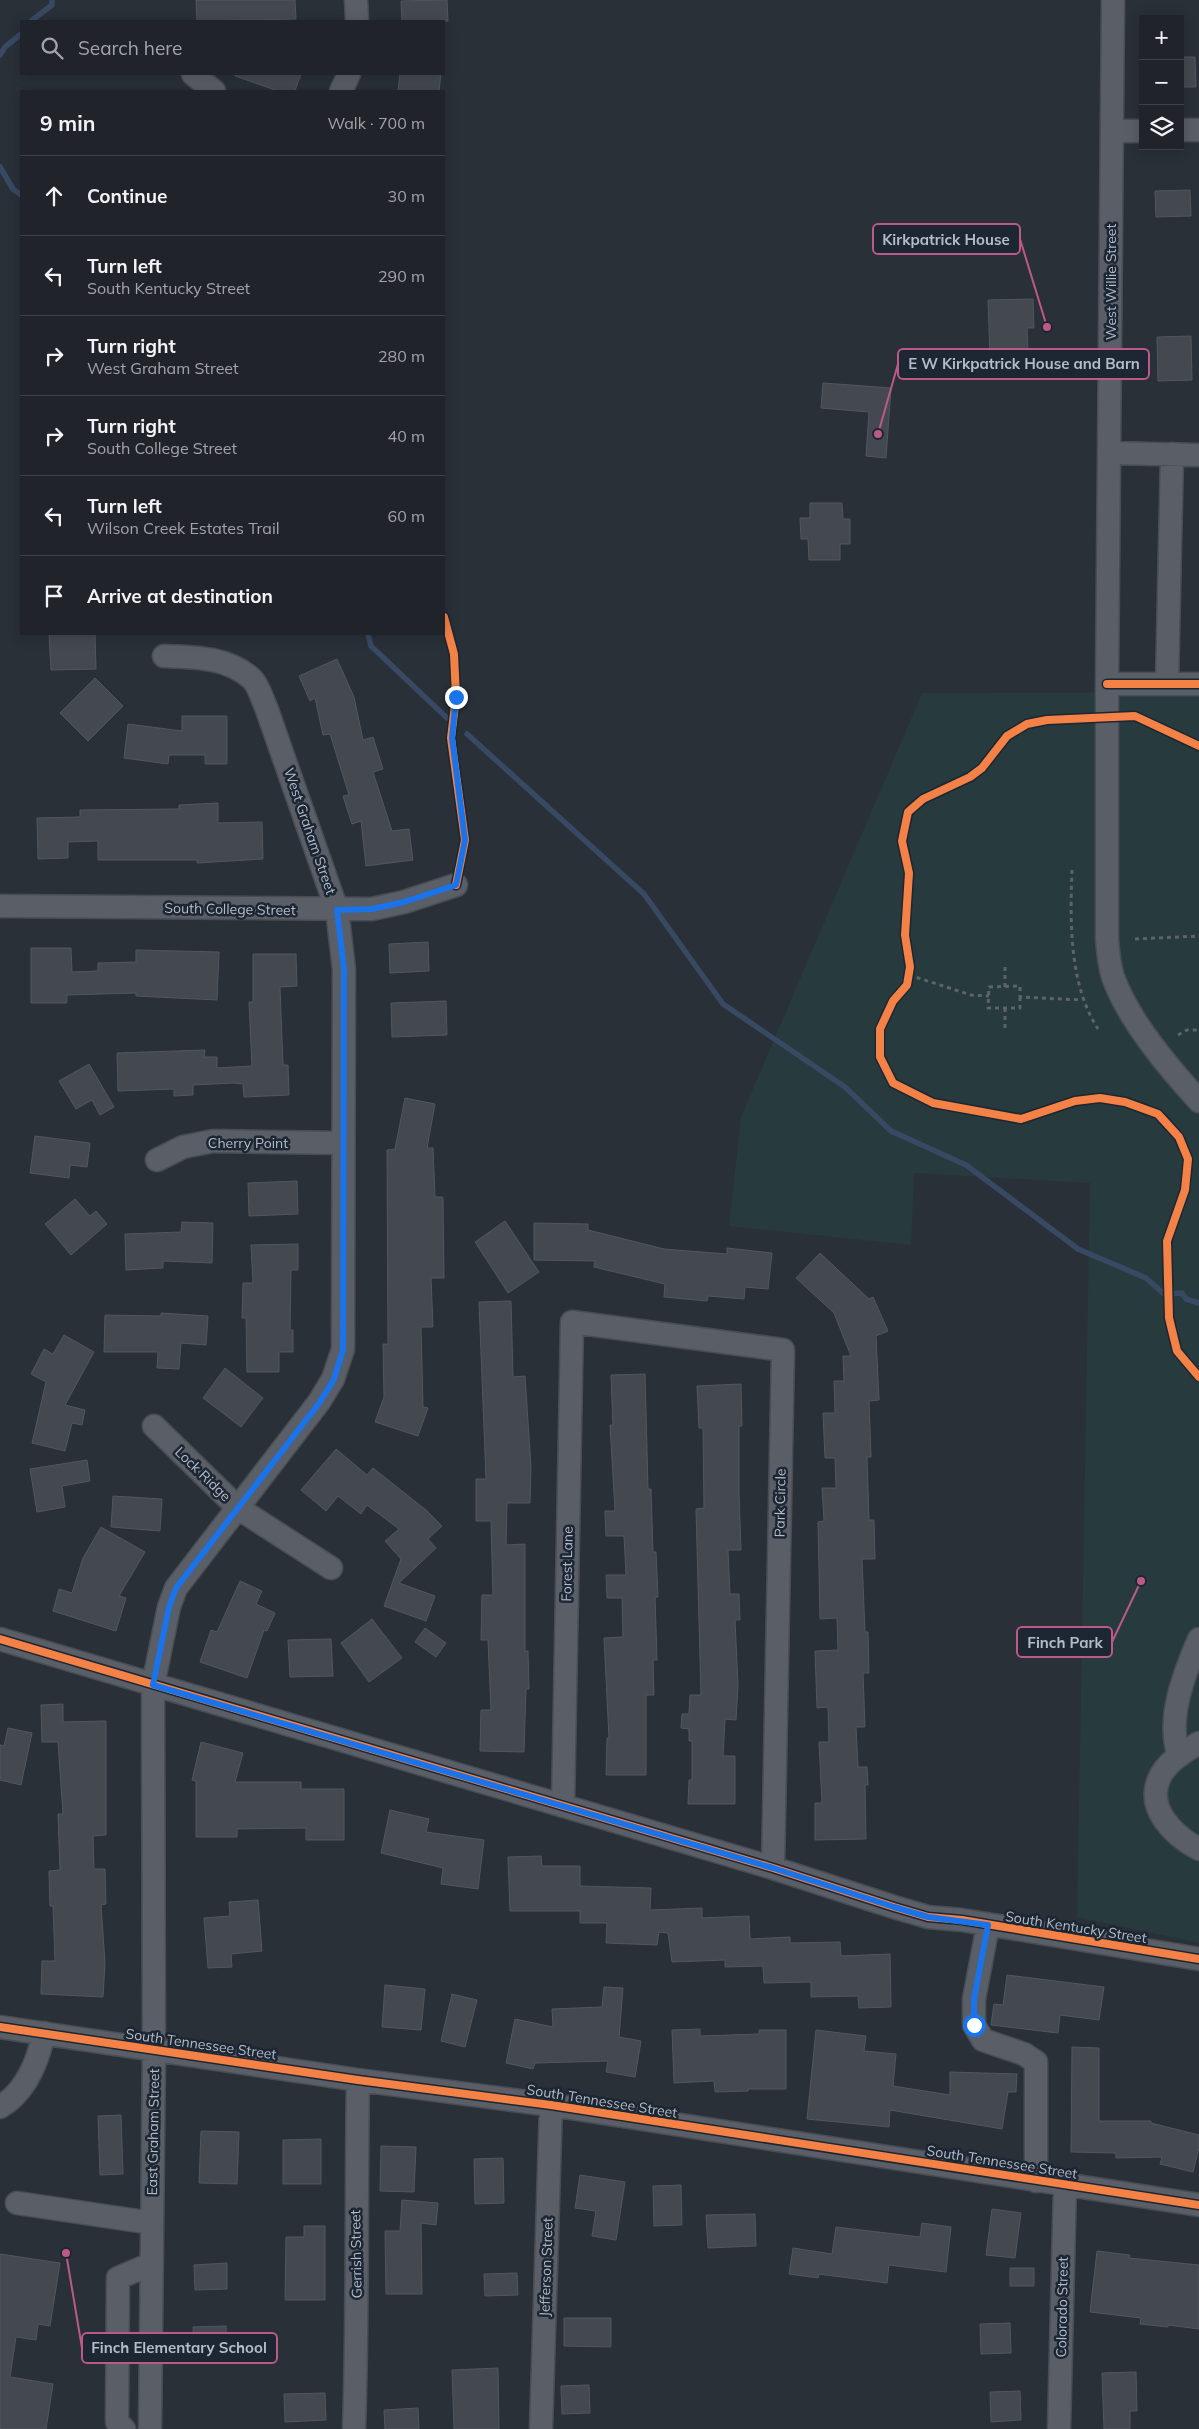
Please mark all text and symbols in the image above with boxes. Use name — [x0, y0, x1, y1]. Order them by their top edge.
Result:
map controls — [1139, 15, 1184, 150]
button: + — [1139, 15, 1184, 60]
search box — [20, 20, 445, 75]
icon: search — [38, 34, 66, 62]
text: Search here — [78, 36, 182, 60]
button: − — [1139, 60, 1184, 105]
button: layers — [1139, 105, 1184, 150]
text: 9 min — [40, 110, 95, 136]
text: Walk · 700 m — [327, 113, 425, 133]
icon: ahead — [40, 182, 68, 210]
text: Continue — [87, 184, 167, 208]
text: 30 m — [388, 186, 425, 206]
callout: Kirkpatrick House — [873, 224, 1020, 254]
street label: West Willie Street — [1102, 224, 1120, 340]
text: Kirkpatrick House — [882, 230, 1010, 249]
text: Turn left — [87, 254, 162, 278]
icon: left — [40, 262, 68, 290]
text: 290 m — [378, 266, 425, 286]
text: South Kentucky Street — [87, 278, 250, 298]
text: Turn right — [87, 334, 176, 358]
icon: right — [40, 342, 68, 370]
text: 280 m — [378, 346, 425, 366]
callout: E W Kirkpatrick House and Barn — [898, 349, 1149, 379]
text: E W Kirkpatrick House and Barn — [908, 354, 1140, 373]
text: West Graham Street — [87, 358, 239, 378]
text: Turn right — [87, 414, 176, 438]
icon: right — [40, 422, 68, 450]
text: 40 m — [388, 426, 425, 446]
text: South College Street — [87, 438, 237, 458]
text: Turn left — [87, 494, 162, 518]
icon: left — [40, 502, 68, 530]
text: 60 m — [388, 506, 425, 526]
text: Wilson Creek Estates Trail — [87, 518, 280, 538]
icon: arrive — [40, 582, 68, 610]
text: Arrive at destination — [87, 584, 273, 608]
route end — [445, 686, 468, 709]
street label: West Graham Street — [280, 765, 340, 897]
street label: South College Street — [164, 899, 296, 919]
street label: Cherry Point — [208, 1134, 288, 1152]
street label: Lock Ridge — [171, 1443, 235, 1505]
street label: Park Circle — [770, 1468, 790, 1538]
street label: Forest Lane — [557, 1526, 577, 1602]
callout: Finch Park — [1017, 1627, 1112, 1657]
text: Finch Park — [1027, 1633, 1103, 1652]
street label: South Kentucky Street — [1004, 1907, 1148, 1947]
route start — [963, 2014, 986, 2037]
street label: South Tennessee Street — [124, 2025, 278, 2064]
street label: East Graham Street — [143, 2068, 163, 2196]
street label: South Tennessee Street — [525, 2080, 679, 2122]
street label: South Tennessee Street — [925, 2141, 1079, 2183]
street label: Gerrish Street — [346, 2209, 366, 2299]
street label: Jefferson Street — [535, 2217, 557, 2317]
street label: Colorado Street — [1052, 2256, 1072, 2357]
callout: Finch Elementary School — [82, 2333, 277, 2363]
text: Finch Elementary School — [91, 2338, 267, 2357]

